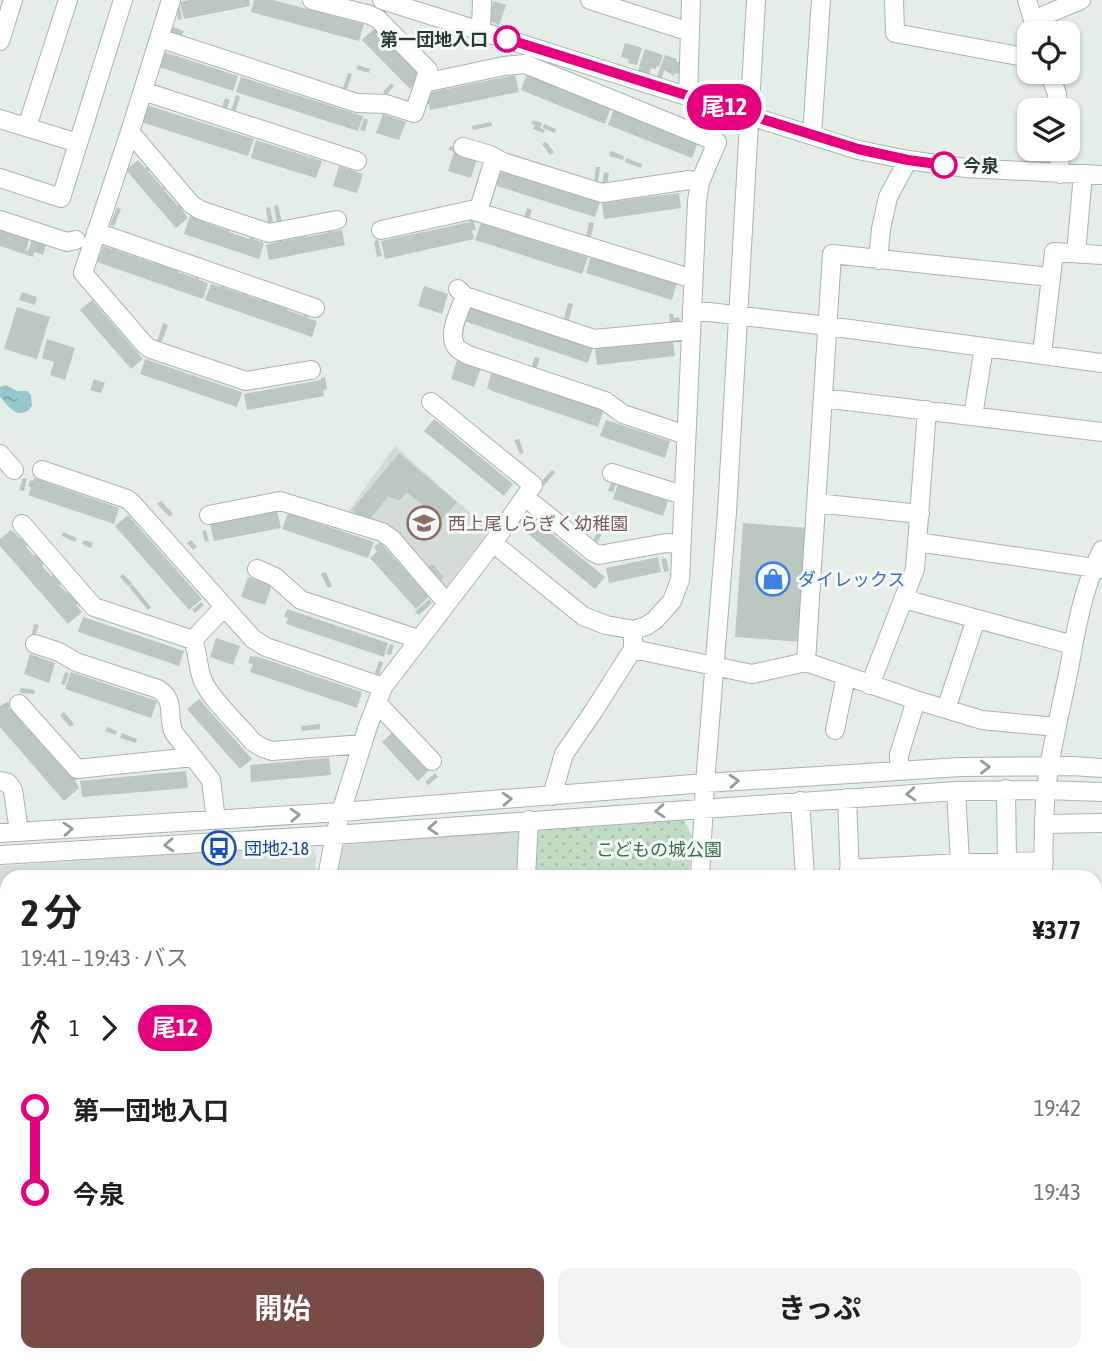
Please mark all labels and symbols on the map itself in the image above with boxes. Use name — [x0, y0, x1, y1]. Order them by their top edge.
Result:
marker: 第一団地入口 — [494, 26, 520, 52]
place label: 第一団地入口 — [380, 29, 488, 50]
line badge: 尾12 — [684, 84, 764, 130]
marker: 今泉 — [931, 152, 957, 178]
place label: 今泉 — [963, 155, 999, 176]
school or university icon: 西上尾しらぎく幼稚園 — [405, 504, 443, 542]
place label: 西上尾しらぎく幼稚園 — [448, 513, 628, 534]
shop icon: ダイレックス — [754, 560, 792, 598]
place label: ダイレックス — [798, 569, 905, 590]
one-way arrow — [980, 759, 991, 774]
one-way arrow — [728, 774, 739, 789]
one-way arrow — [906, 786, 917, 801]
one-way arrow — [502, 792, 513, 807]
one-way arrow — [654, 803, 665, 818]
one-way arrow — [290, 808, 301, 823]
one-way arrow — [427, 820, 438, 835]
one-way arrow — [63, 822, 74, 837]
bus stop icon: 団地2-18 — [200, 829, 238, 867]
one-way arrow — [163, 837, 174, 852]
place label: 団地2-18 — [244, 838, 309, 859]
park label: こどもの城公園 — [596, 839, 722, 860]

